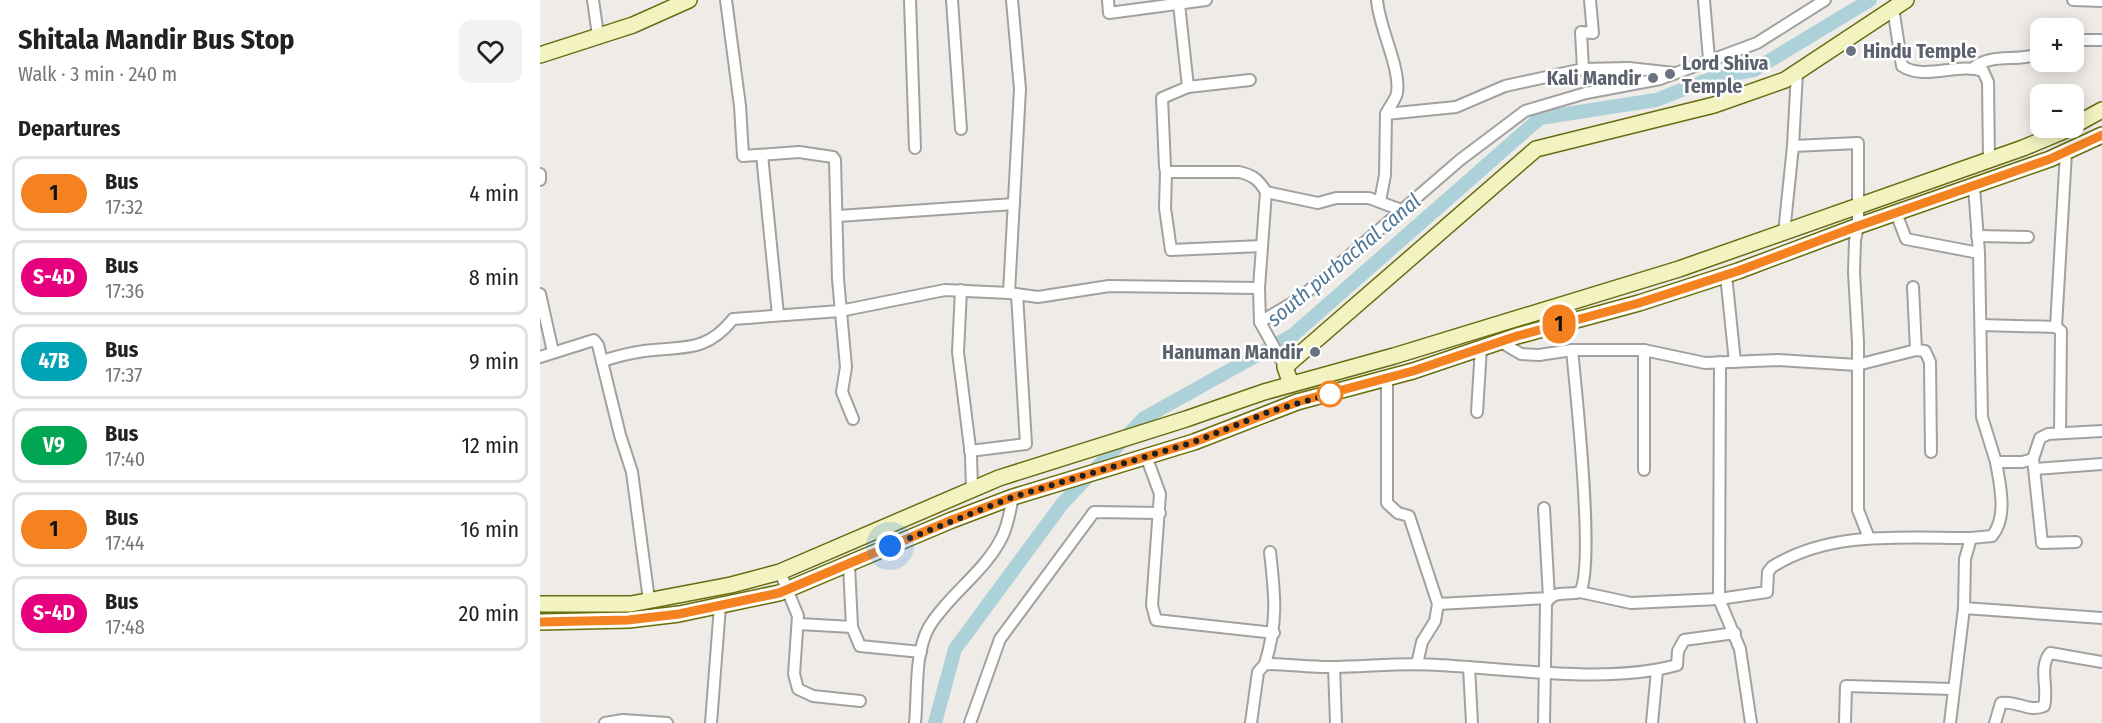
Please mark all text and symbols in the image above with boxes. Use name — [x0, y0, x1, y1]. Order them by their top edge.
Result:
map controls — [2030, 18, 2084, 138]
button: + — [2030, 18, 2084, 72]
button: heart — [459, 20, 522, 83]
text: Shitala Mandir Bus Stop — [18, 23, 295, 56]
place label: Hindu Temple — [1863, 39, 1977, 63]
marker: Hindu Temple — [1844, 44, 1858, 58]
place label: Lord Shiva Temple — [1682, 51, 1768, 98]
text: Walk · 3 min · 240 m — [18, 62, 177, 86]
place label: Kali Mandir — [1547, 66, 1642, 90]
marker: Lord Shiva Temple — [1663, 67, 1677, 81]
marker: Kali Mandir — [1646, 71, 1660, 85]
button: − — [2030, 84, 2084, 138]
text: Departures — [18, 115, 120, 142]
text: Bus — [105, 168, 138, 195]
text: 1 — [50, 180, 58, 206]
text: 4 min — [469, 180, 519, 207]
water label: south purbachal canal — [1261, 188, 1426, 332]
text: 17:32 — [105, 195, 143, 219]
text: Bus — [105, 252, 138, 279]
text: S-4D — [33, 264, 75, 290]
text: 8 min — [469, 264, 519, 291]
text: 17:36 — [105, 279, 144, 303]
line badge: 1 — [1540, 304, 1578, 344]
text: 1 — [1555, 311, 1563, 337]
text: Bus — [105, 336, 138, 363]
place label: Hanuman Mandir — [1162, 340, 1304, 364]
marker: Hanuman Mandir — [1308, 345, 1322, 359]
text: 47B — [38, 348, 70, 374]
text: 9 min — [469, 348, 519, 375]
text: 17:37 — [105, 363, 142, 387]
unlabelled marker — [1317, 381, 1343, 407]
text: Bus — [105, 420, 138, 447]
text: V9 — [43, 432, 65, 458]
text: 12 min — [461, 432, 519, 459]
text: 17:40 — [105, 447, 145, 471]
text: Bus — [105, 504, 138, 531]
text: 1 — [50, 516, 58, 542]
text: 16 min — [460, 516, 519, 543]
text: 17:44 — [105, 531, 144, 555]
your location — [875, 531, 905, 561]
text: Bus — [105, 588, 138, 615]
text: S-4D — [33, 600, 75, 626]
text: 20 min — [459, 600, 519, 627]
text: 17:48 — [105, 615, 145, 639]

